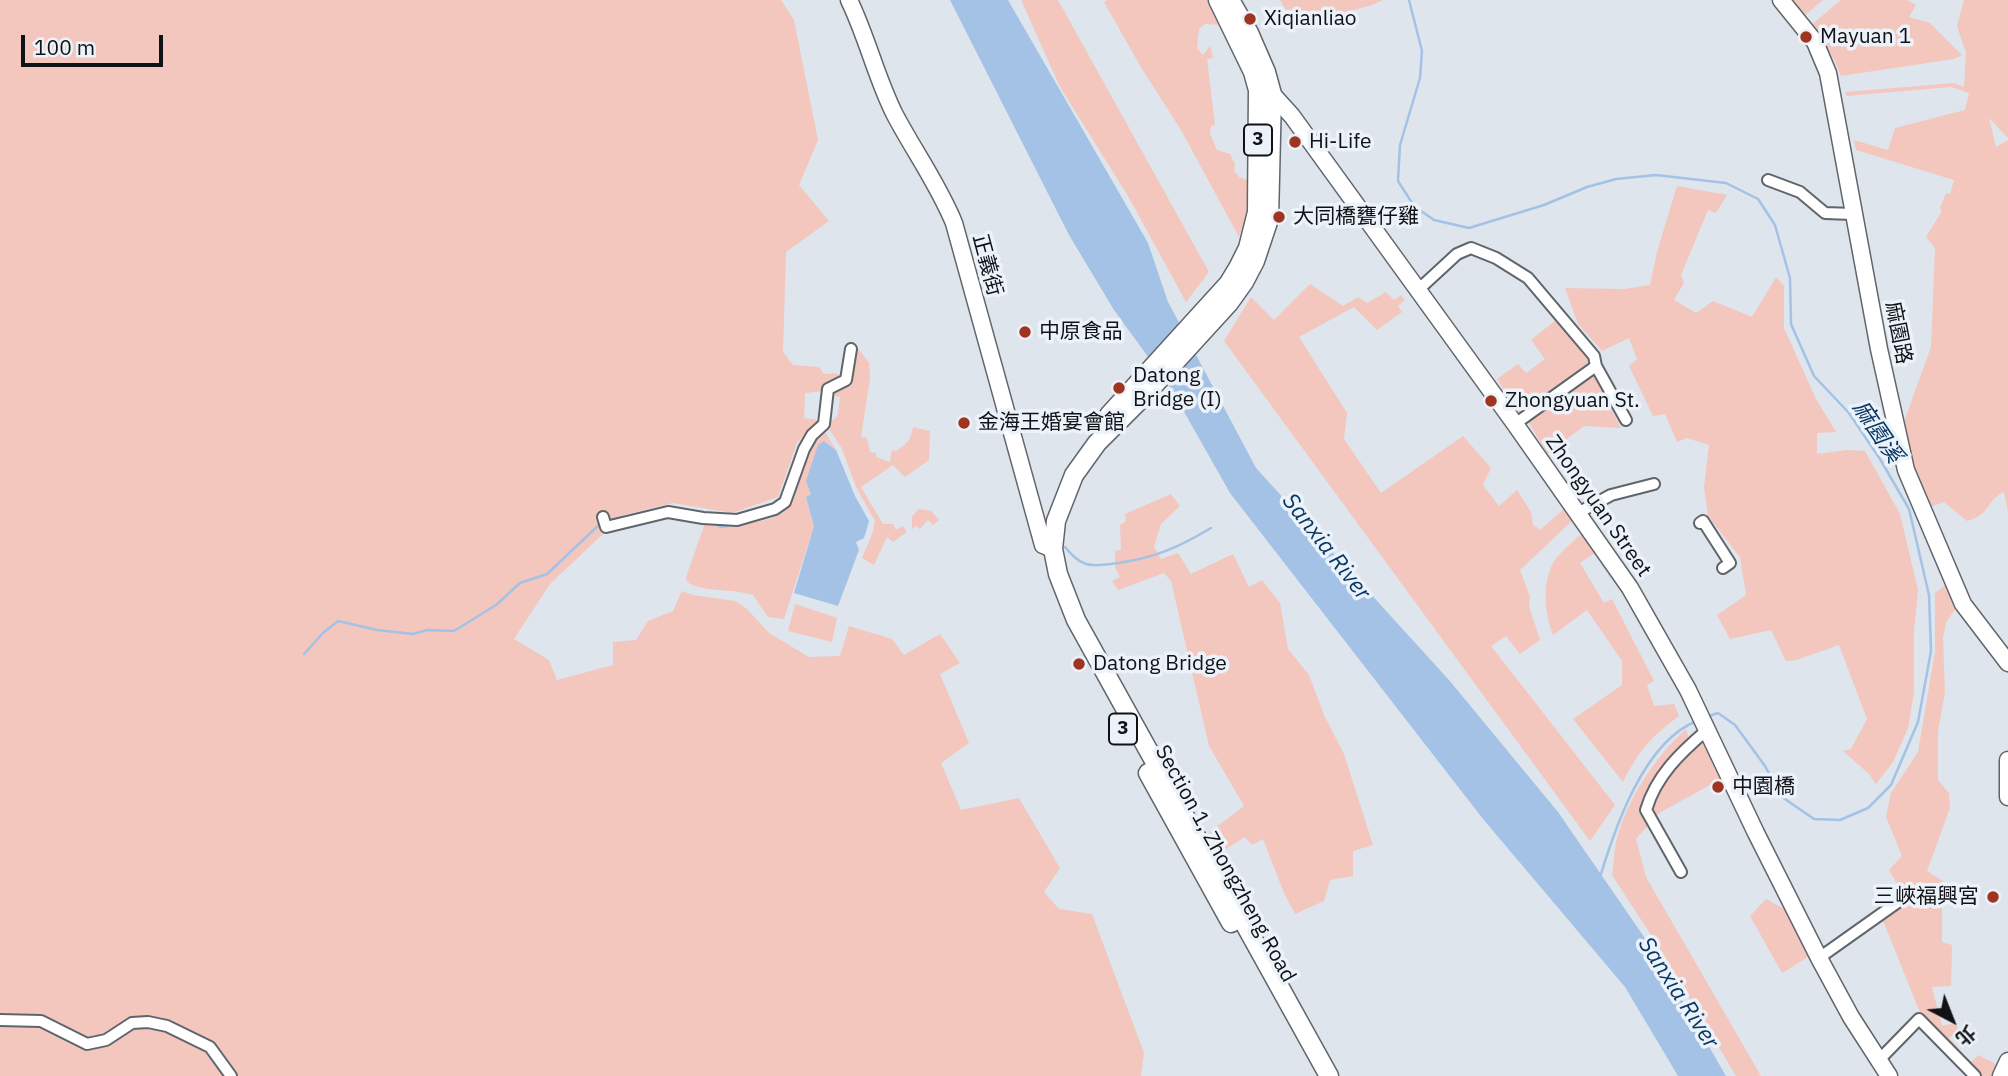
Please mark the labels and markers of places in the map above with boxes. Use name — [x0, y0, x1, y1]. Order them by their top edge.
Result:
place label: Xiqianliao — [1264, 6, 1357, 32]
marker: Xiqianliao — [1242, 11, 1258, 27]
place label: Mayuan 1 — [1820, 24, 1911, 50]
marker: Mayuan 1 — [1798, 29, 1814, 45]
place label: Hi-Life — [1309, 129, 1371, 155]
marker: Hi-Life — [1287, 134, 1303, 150]
place label: 大同橋甕仔雞 — [1293, 204, 1419, 230]
marker: 大同橋甕仔雞 — [1271, 209, 1287, 225]
place label: 中原食品 — [1039, 319, 1123, 345]
marker: 中原食品 — [1017, 324, 1033, 340]
place label: Datong Bridge (I) — [1133, 363, 1222, 413]
marker: Datong Bridge (I) — [1111, 380, 1127, 396]
place label: Zhongyuan St. — [1505, 388, 1640, 414]
marker: Zhongyuan St. — [1483, 393, 1499, 409]
place label: 金海王婚宴會館 — [978, 410, 1125, 436]
marker: 金海王婚宴會館 — [956, 415, 972, 431]
place label: Datong Bridge — [1093, 651, 1227, 677]
marker: Datong Bridge — [1071, 656, 1087, 672]
place label: 中園橋 — [1732, 774, 1795, 800]
marker: 中園橋 — [1710, 779, 1726, 795]
place label: 三峽福興宮 — [1874, 884, 1979, 910]
marker: 三峽福興宮 — [1985, 889, 2001, 905]

